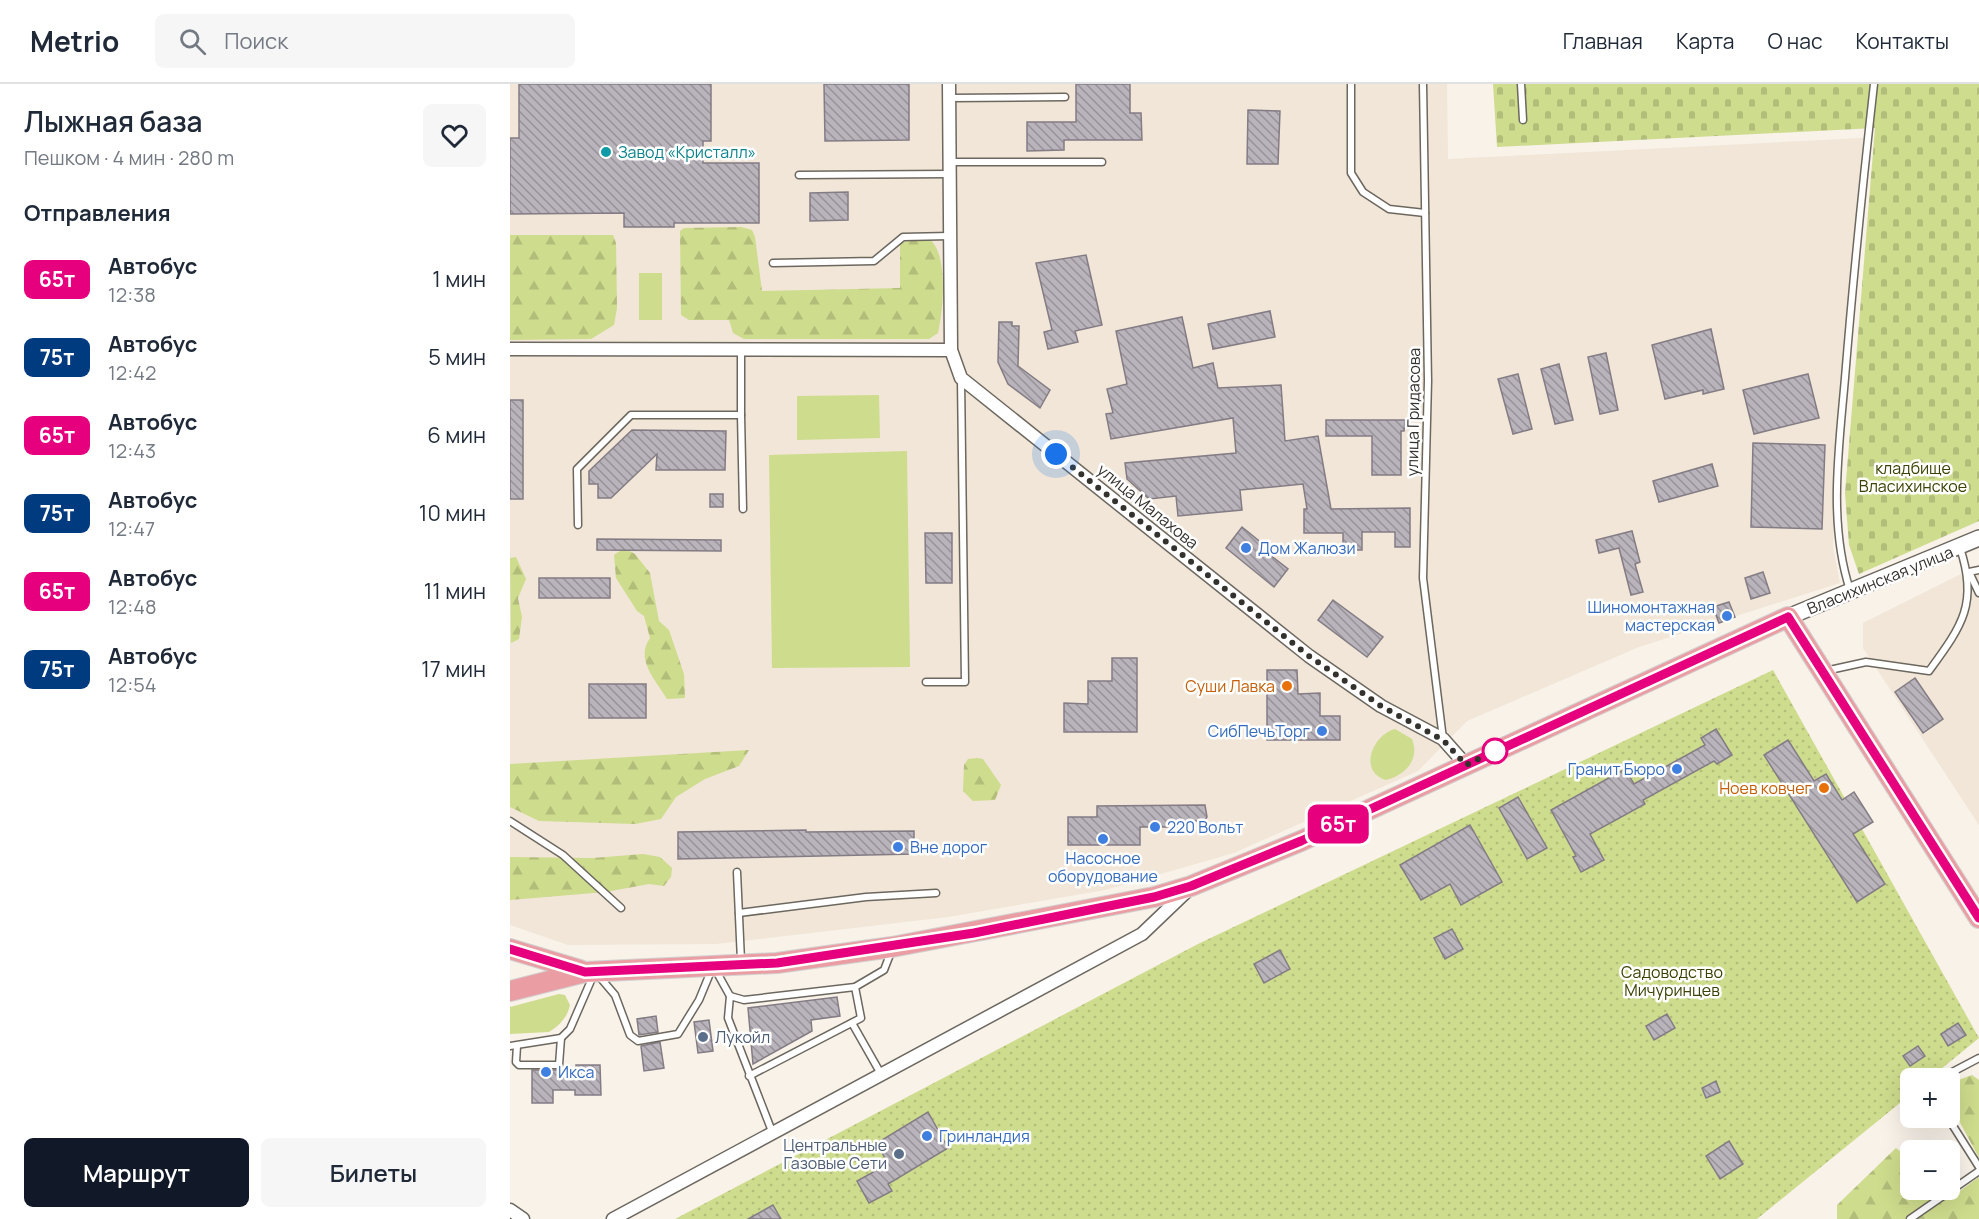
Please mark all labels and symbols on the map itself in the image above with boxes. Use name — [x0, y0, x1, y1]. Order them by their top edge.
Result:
place label: Завод «Кристалл» — [618, 141, 756, 163]
marker: Завод «Кристалл» — [599, 145, 613, 159]
street label: улица Гридасова — [1401, 347, 1425, 477]
your location — [1041, 439, 1071, 469]
park label: кладбище Власихинское — [1859, 457, 1967, 497]
street label: улица Малахова — [1093, 458, 1203, 554]
place label: Дом Жалюзи — [1258, 537, 1356, 559]
marker: Дом Жалюзи — [1239, 541, 1253, 555]
street label: Власихинская улица — [1804, 541, 1956, 619]
place label: Шиномонтажная мастерская — [1587, 596, 1715, 636]
marker: Шиномонтажная мастерская — [1720, 609, 1734, 623]
place label: Суши Лавка — [1185, 675, 1275, 697]
marker: Суши Лавка — [1280, 679, 1294, 693]
place label: СибПечьТорг — [1208, 720, 1311, 742]
marker: СибПечьТорг — [1315, 724, 1329, 738]
unlabelled marker — [1482, 738, 1508, 764]
place label: Гранит Бюро — [1568, 758, 1665, 780]
marker: Гранит Бюро — [1670, 762, 1684, 776]
place label: Ноев ковчег — [1719, 777, 1813, 799]
marker: Ноев ковчег — [1817, 781, 1831, 795]
line badge: 65т — [1304, 804, 1372, 844]
place label: 220 Вольт — [1167, 816, 1243, 838]
marker: 220 Вольт — [1148, 820, 1162, 834]
marker: Насосное оборудование — [1096, 832, 1110, 846]
place label: Вне дорог — [910, 836, 988, 858]
marker: Вне дорог — [891, 840, 905, 854]
place label: Насосное оборудование — [1048, 847, 1158, 887]
park label: Садоводство Мичуринцев — [1621, 961, 1723, 1001]
place label: Лукойл — [715, 1026, 770, 1048]
marker: Лукойл — [696, 1030, 710, 1044]
place label: Икса — [558, 1061, 594, 1083]
marker: Икса — [539, 1065, 553, 1079]
place label: Гринландия — [939, 1125, 1030, 1147]
marker: Гринландия — [920, 1129, 934, 1143]
place label: Центральные Газовые Сети — [783, 1134, 887, 1174]
marker: Центральные Газовые Сети — [892, 1147, 906, 1161]

